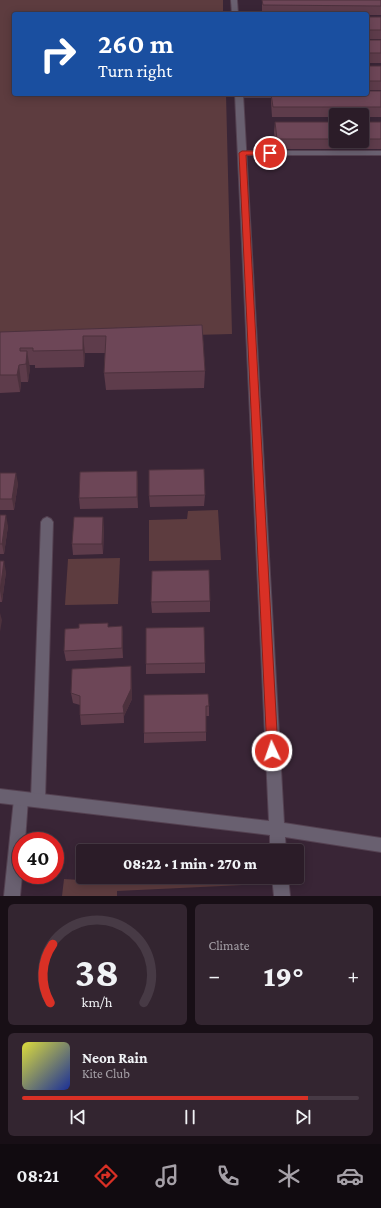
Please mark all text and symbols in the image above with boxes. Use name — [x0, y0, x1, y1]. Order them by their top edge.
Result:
icon: right — [32, 28, 84, 80]
text: 260 m — [98, 28, 174, 59]
text: Turn right — [98, 61, 172, 81]
map controls — [329, 108, 369, 148]
button: layers — [329, 108, 369, 148]
pin — [253, 136, 287, 170]
icon: arrive — [259, 142, 281, 164]
position arrow — [251, 730, 293, 772]
speed limit sign: 40 — [12, 832, 64, 884]
text: 08:22 · 1 min · 270 m — [123, 856, 257, 872]
text: Climate — [209, 938, 249, 953]
text: 38 — [75, 948, 120, 994]
text: 19° — [263, 959, 304, 992]
text: − — [209, 963, 220, 988]
text: + — [347, 963, 359, 988]
text: km/h — [82, 993, 113, 1009]
text: Neon Rain — [82, 1050, 148, 1066]
text: Kite Club — [82, 1066, 130, 1081]
icon: previous — [67, 1106, 89, 1128]
icon: pause — [179, 1106, 201, 1128]
icon: next — [292, 1106, 314, 1128]
icon: directions — [92, 1162, 120, 1190]
icon: music — [153, 1162, 181, 1190]
icon: phone — [214, 1162, 242, 1190]
icon: climate — [275, 1162, 303, 1190]
icon: car — [336, 1162, 364, 1190]
text: 08:21 — [17, 1166, 59, 1186]

